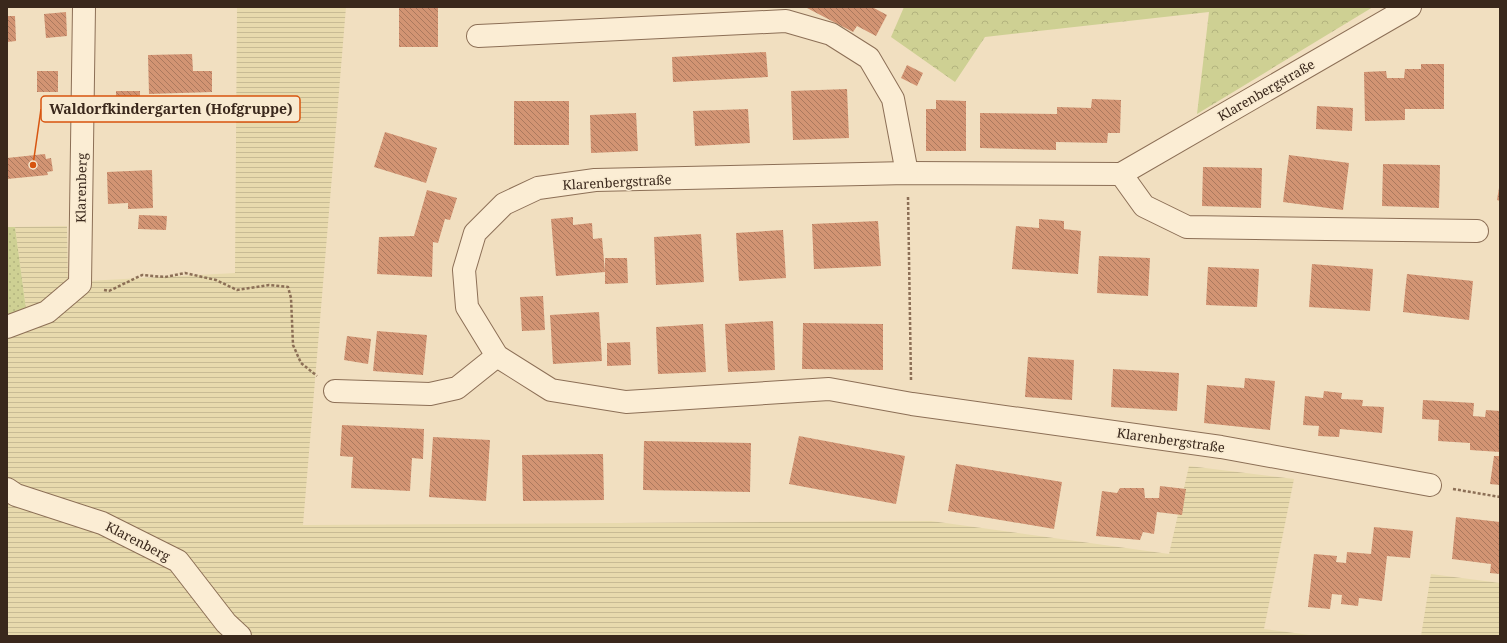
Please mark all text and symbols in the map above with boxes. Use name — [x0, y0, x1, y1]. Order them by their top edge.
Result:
street label: Klarenbergstraße — [1214, 55, 1318, 125]
callout: Waldorfkindergarten (Hofgruppe) — [41, 96, 300, 122]
text: Waldorfkindergarten (Hofgruppe) — [49, 99, 293, 118]
street label: Klarenberg — [71, 153, 91, 223]
street label: Klarenbergstraße — [562, 170, 672, 194]
street label: Klarenbergstraße — [1116, 424, 1226, 457]
street label: Klarenberg — [103, 517, 173, 565]

